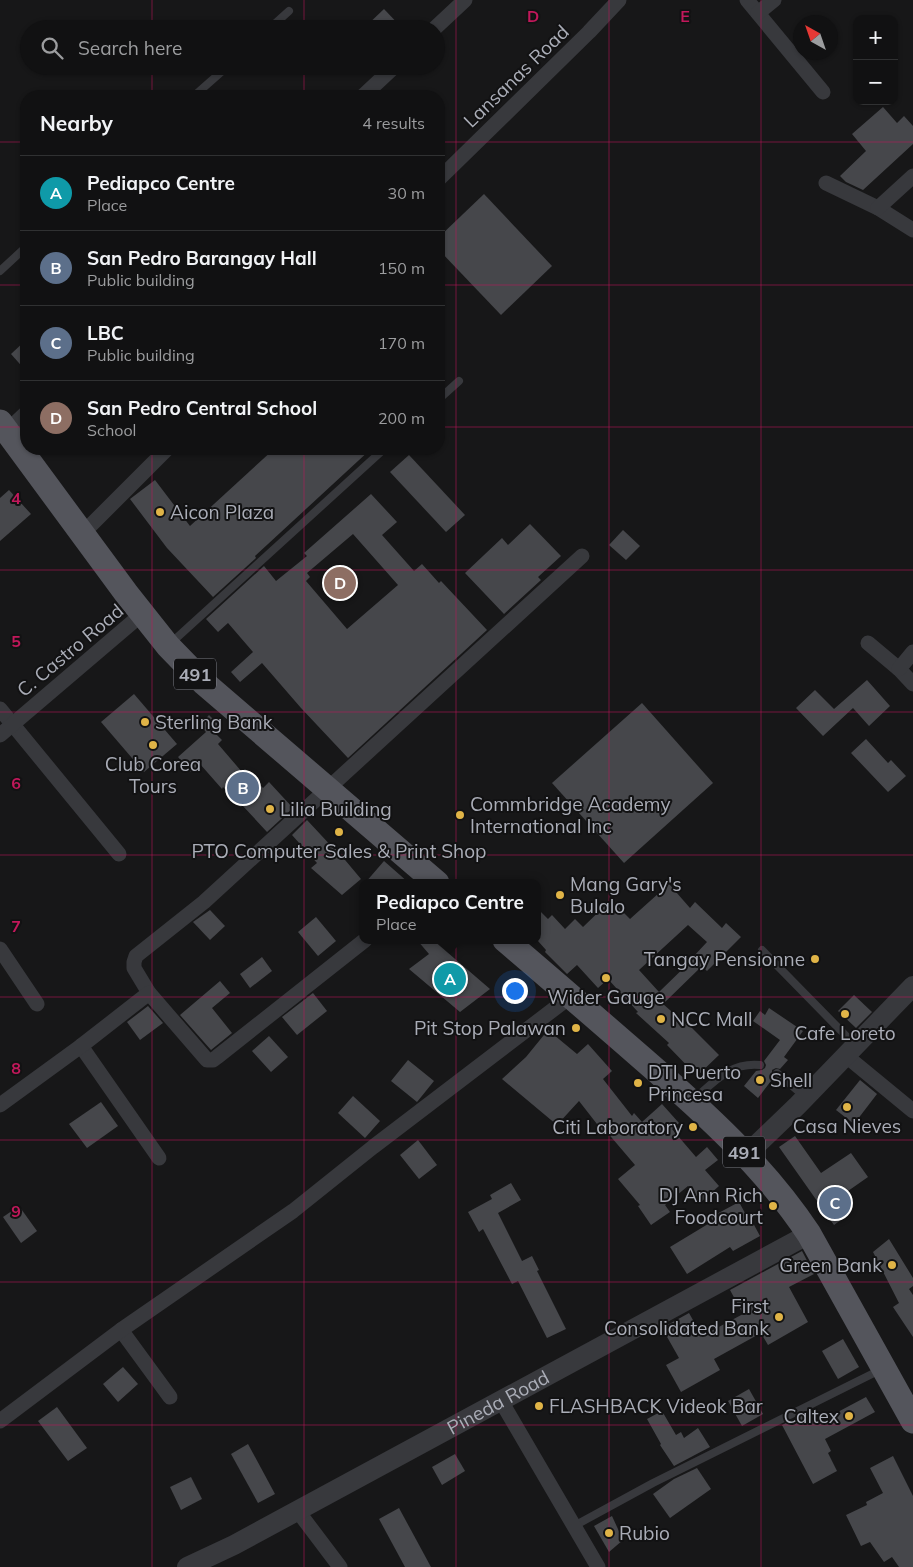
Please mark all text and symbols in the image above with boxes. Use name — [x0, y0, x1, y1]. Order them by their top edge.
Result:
text: D — [527, 6, 539, 26]
text: E — [680, 6, 690, 26]
north arrow — [793, 15, 838, 60]
map controls — [853, 15, 898, 105]
button: + — [853, 15, 898, 60]
search box — [20, 20, 445, 75]
street label: Lansanas Road — [458, 20, 574, 132]
icon: search — [38, 34, 66, 62]
text: Search here — [78, 36, 182, 60]
button: − — [853, 60, 898, 105]
text: Nearby — [40, 110, 113, 136]
text: 4 results — [362, 113, 425, 133]
text: Pediapco Centre — [87, 171, 235, 195]
text: A — [50, 183, 62, 203]
text: 30 m — [388, 183, 425, 203]
text: Place — [87, 195, 127, 215]
text: San Pedro Barangay Hall — [87, 246, 317, 270]
text: B — [50, 258, 62, 278]
text: 150 m — [378, 258, 425, 278]
text: Public building — [87, 270, 195, 290]
text: LBC — [87, 321, 124, 345]
text: C — [51, 333, 61, 353]
text: 170 m — [378, 333, 425, 353]
text: Public building — [87, 345, 195, 365]
text: San Pedro Central School — [87, 396, 317, 420]
text: D — [50, 408, 62, 428]
text: 200 m — [378, 408, 425, 428]
text: School — [87, 420, 136, 440]
text: 4 — [11, 488, 21, 508]
place label: Aicon Plaza — [170, 500, 274, 524]
marker: Aicon Plaza — [154, 506, 166, 518]
pin: D — [324, 564, 356, 602]
street label: C. Castro Road — [12, 598, 128, 702]
text: 5 — [11, 631, 21, 651]
road number: 491 — [174, 659, 216, 690]
place label: Sterling Bank — [155, 710, 273, 734]
marker: Sterling Bank — [139, 716, 151, 728]
marker: Club Corea Tours — [147, 739, 159, 751]
place label: Club Corea Tours — [105, 752, 201, 798]
pin: B — [227, 769, 259, 807]
text: 6 — [11, 773, 21, 793]
place label: Commbridge Academy International Inc — [470, 792, 671, 838]
place label: Lilia Building — [280, 797, 392, 821]
marker: Lilia Building — [264, 803, 276, 815]
marker: Commbridge Academy International Inc — [454, 809, 466, 821]
marker: PTO Computer Sales & Print Shop — [333, 826, 345, 838]
place label: PTO Computer Sales & Print Shop — [192, 839, 487, 863]
place label: Mang Gary's Bulalo — [570, 872, 682, 918]
popup — [359, 879, 541, 944]
marker: Mang Gary's Bulalo — [554, 889, 566, 901]
text: Pediapco Centre — [376, 890, 524, 914]
text: Place — [376, 914, 416, 934]
text: 7 — [11, 916, 21, 936]
place label: Tangay Pensionne — [644, 947, 805, 971]
marker: Tangay Pensionne — [809, 953, 821, 965]
pin: A — [434, 960, 466, 998]
marker: Wider Gauge — [600, 972, 612, 984]
your location — [502, 978, 528, 1004]
place label: Wider Gauge — [547, 985, 665, 1009]
place label: NCC Mall — [671, 1007, 752, 1031]
marker: Cafe Loreto — [839, 1008, 851, 1020]
marker: NCC Mall — [655, 1013, 667, 1025]
place label: Pit Stop Palawan — [414, 1016, 566, 1040]
place label: Cafe Loreto — [794, 1021, 896, 1045]
marker: Pit Stop Palawan — [570, 1022, 582, 1034]
text: 8 — [11, 1058, 21, 1078]
place label: DTI Puerto Princesa — [648, 1060, 741, 1106]
place label: Shell — [770, 1068, 812, 1092]
marker: Shell — [754, 1074, 766, 1086]
marker: DTI Puerto Princesa — [632, 1077, 644, 1089]
marker: Casa Nieves — [841, 1101, 853, 1113]
place label: Casa Nieves — [793, 1114, 901, 1138]
place label: Citi Laboratory — [552, 1115, 683, 1139]
marker: Citi Laboratory — [687, 1121, 699, 1133]
road number: 491 — [723, 1136, 765, 1168]
place label: DJ Ann Rich Foodcourt — [659, 1183, 763, 1229]
pin: C — [819, 1184, 851, 1222]
marker: DJ Ann Rich Foodcourt — [767, 1200, 779, 1212]
text: 9 — [11, 1201, 21, 1221]
place label: Green Bank — [779, 1253, 882, 1277]
marker: Green Bank — [886, 1259, 898, 1271]
place label: First Consolidated Bank — [604, 1294, 769, 1340]
marker: First Consolidated Bank — [773, 1311, 785, 1323]
street label: Pineda Road — [443, 1365, 553, 1440]
place label: FLASHBACK Videok Bar — [549, 1394, 763, 1418]
marker: FLASHBACK Videok Bar — [533, 1400, 545, 1412]
place label: Caltex — [783, 1404, 839, 1428]
marker: Caltex — [843, 1410, 855, 1422]
place label: Rubio — [619, 1521, 670, 1545]
marker: Rubio — [603, 1527, 615, 1539]

